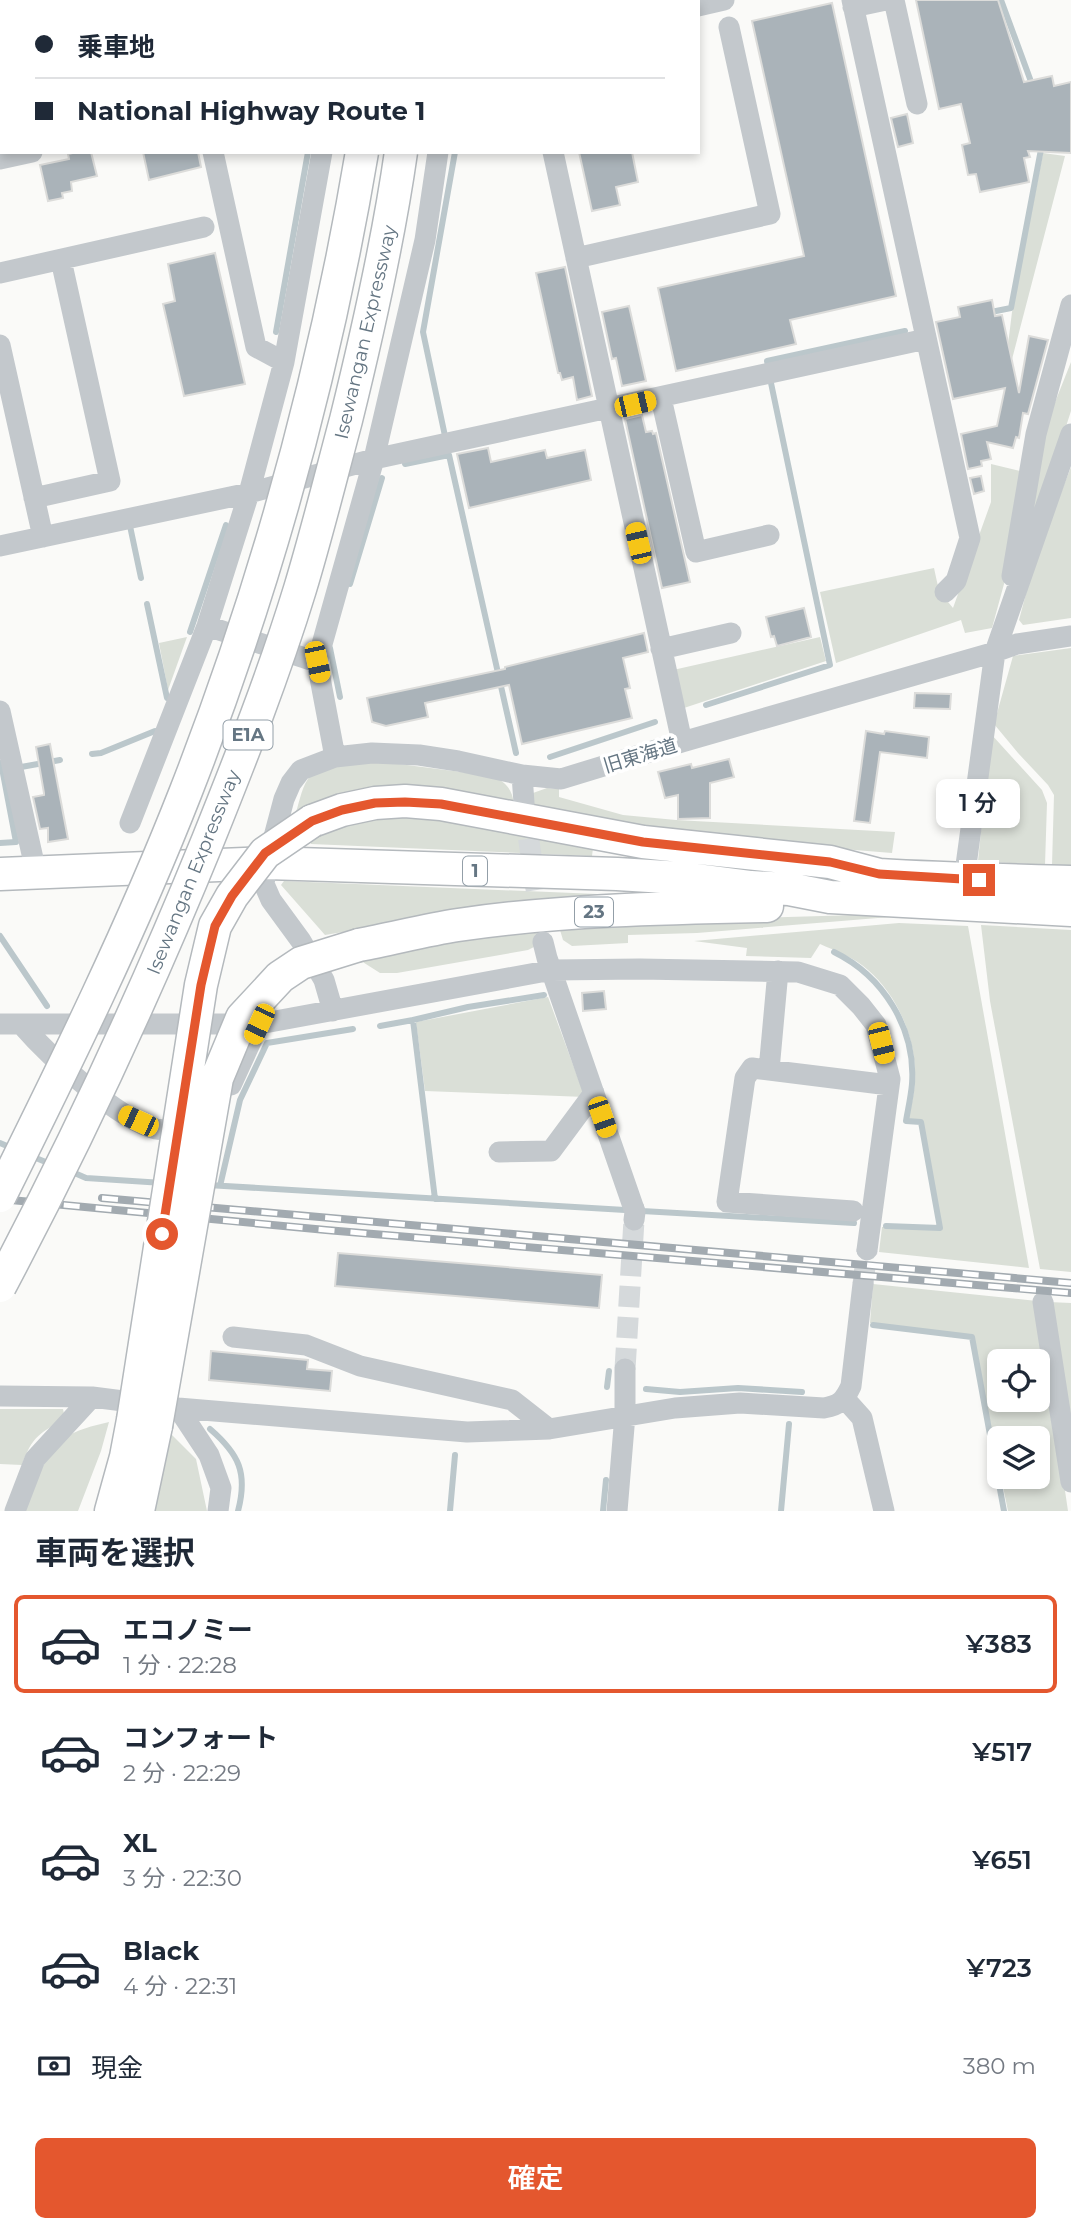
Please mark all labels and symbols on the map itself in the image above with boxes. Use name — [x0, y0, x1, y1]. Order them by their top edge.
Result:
street label: Isewangan Expressway — [330, 222, 401, 441]
car — [613, 389, 658, 419]
car — [624, 520, 653, 566]
car — [303, 639, 332, 685]
road number: E1A — [224, 720, 272, 750]
street label: 旧東海道 — [600, 733, 680, 778]
street label: Isewangan Expressway — [142, 766, 245, 978]
callout: 1 分 — [937, 778, 1021, 828]
road number: 1 — [463, 856, 487, 886]
route end — [963, 864, 995, 896]
road number: 23 — [575, 897, 613, 926]
car — [241, 1001, 278, 1047]
car — [866, 1020, 897, 1066]
car — [586, 1094, 619, 1140]
car — [115, 1103, 162, 1139]
route start — [146, 1218, 178, 1250]

